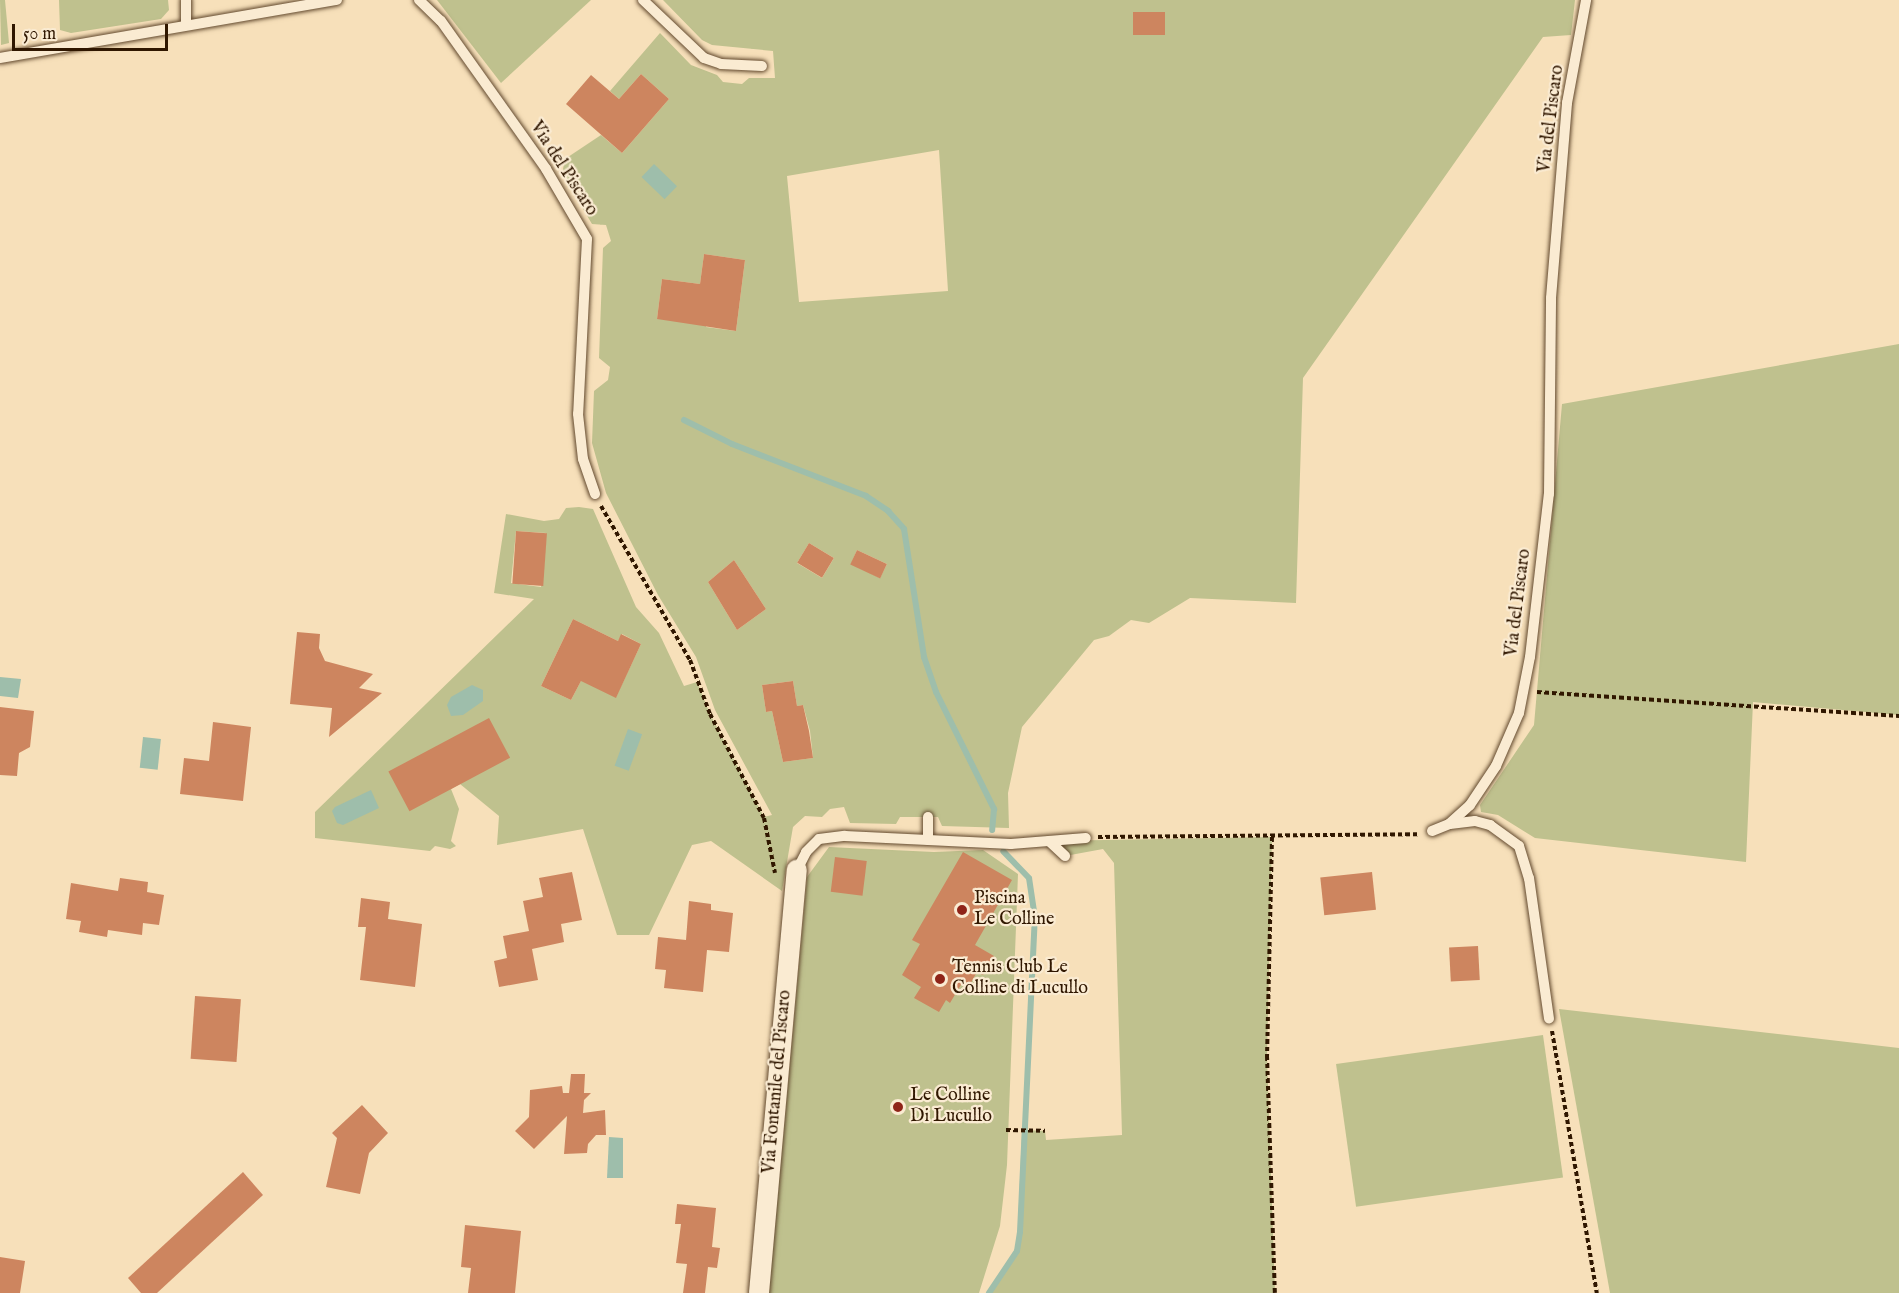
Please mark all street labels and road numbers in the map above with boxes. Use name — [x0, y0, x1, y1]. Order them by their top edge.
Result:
street label: Via del Piscaro — [1535, 64, 1569, 174]
street label: Via del Piscaro — [524, 118, 602, 220]
street label: Via del Piscaro — [1502, 548, 1536, 658]
street label: Via Fontanile del Piscaro — [759, 989, 797, 1175]

